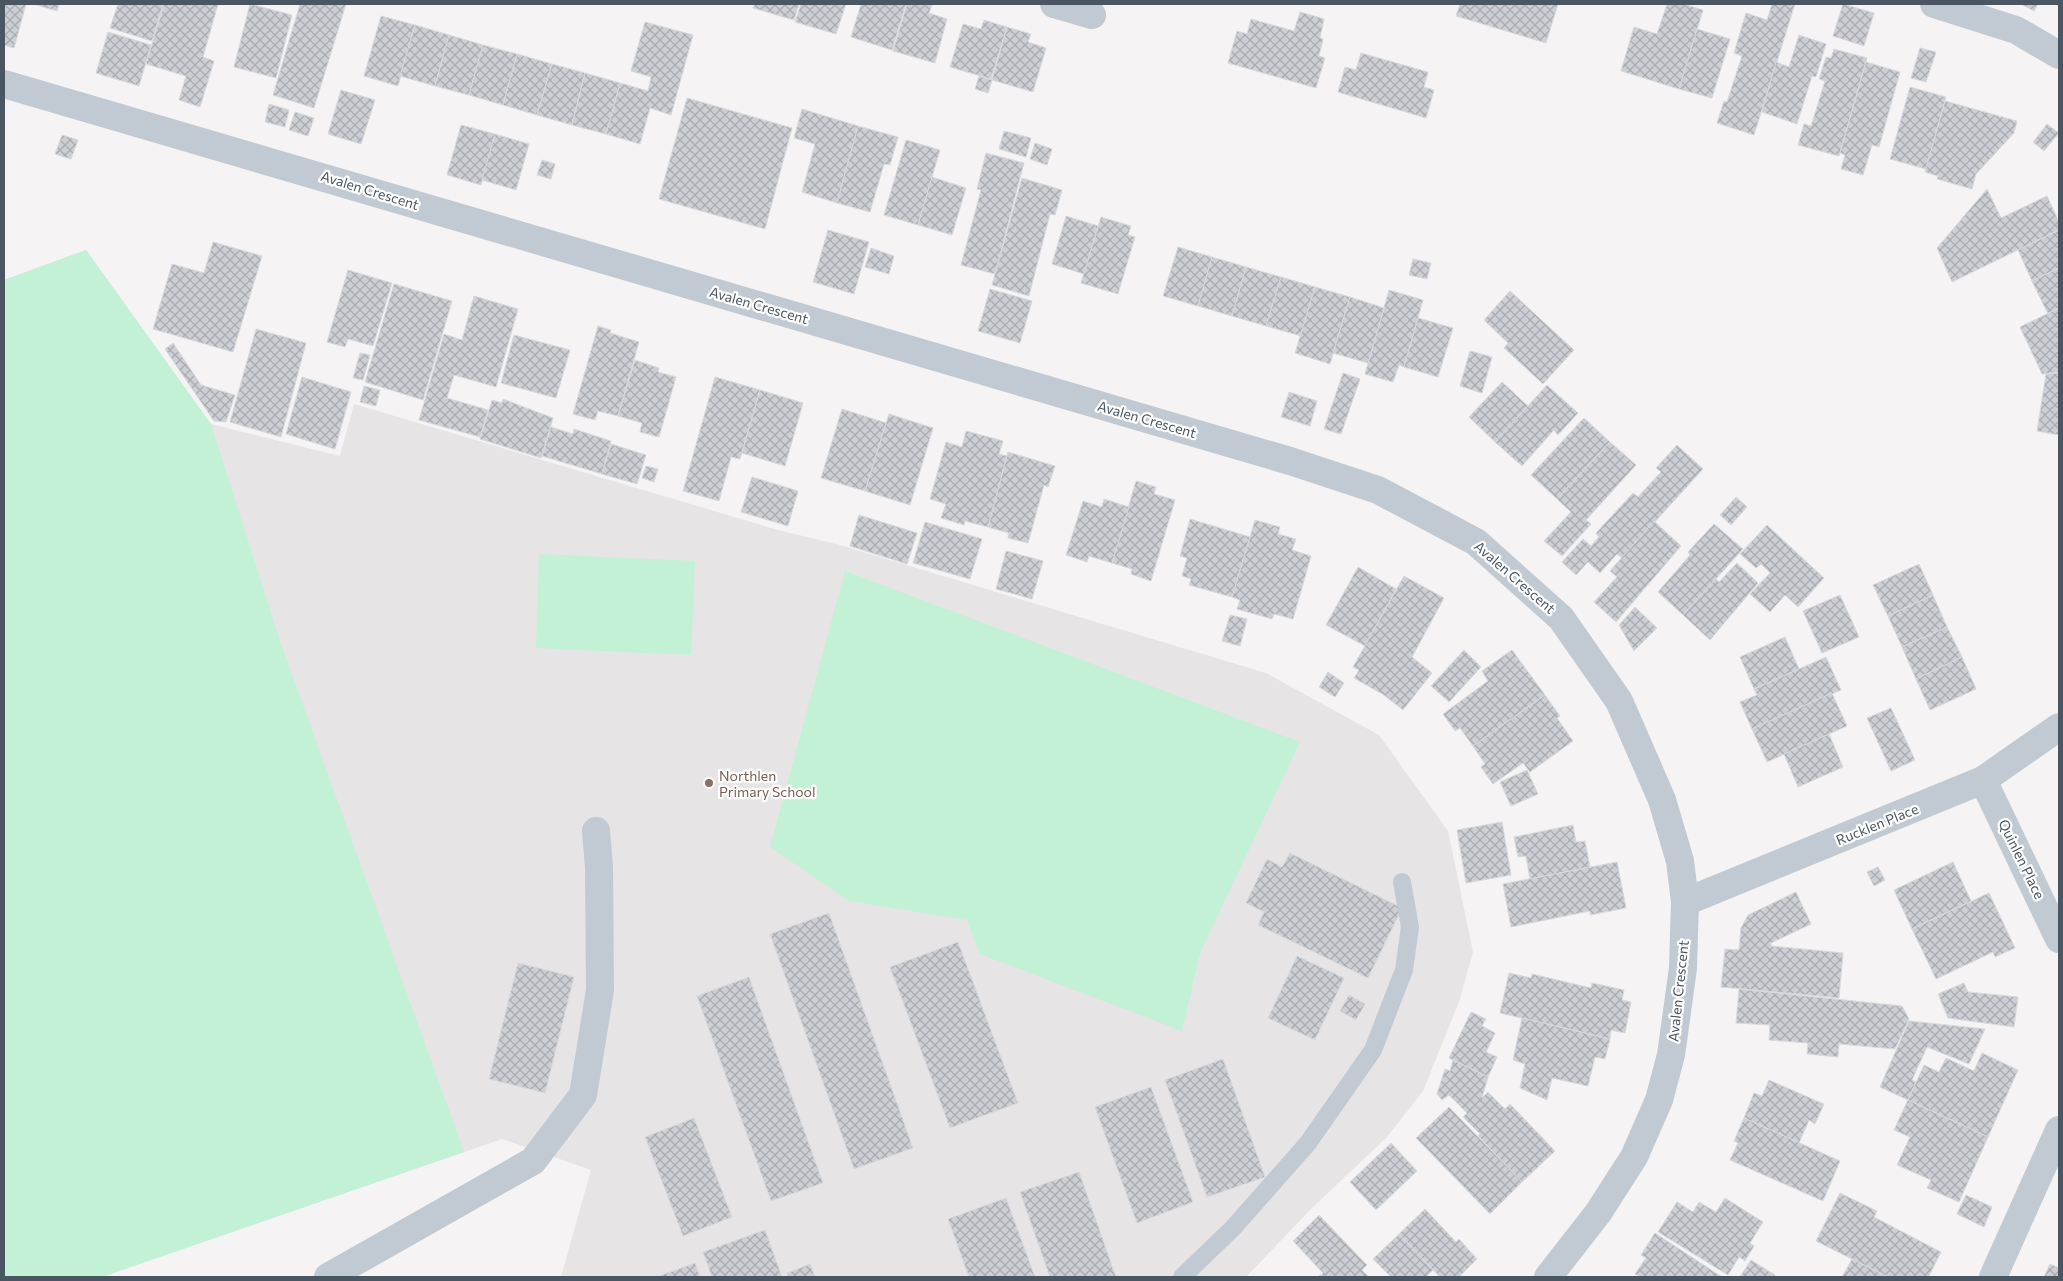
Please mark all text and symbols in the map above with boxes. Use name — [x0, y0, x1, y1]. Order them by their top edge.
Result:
street label: Avalen Crescent — [319, 167, 421, 213]
street label: Avalen Crescent — [708, 283, 811, 327]
street label: Avalen Crescent — [1096, 397, 1199, 441]
street label: Avalen Crescent — [1471, 537, 1559, 617]
place label: Northlen Primary School — [719, 767, 815, 800]
marker: Northlen Primary School — [703, 777, 715, 789]
street label: Rucklen Place — [1833, 800, 1921, 848]
street label: Quinlen Place — [1995, 816, 2049, 902]
street label: Avalen Crescent — [1664, 939, 1692, 1043]

